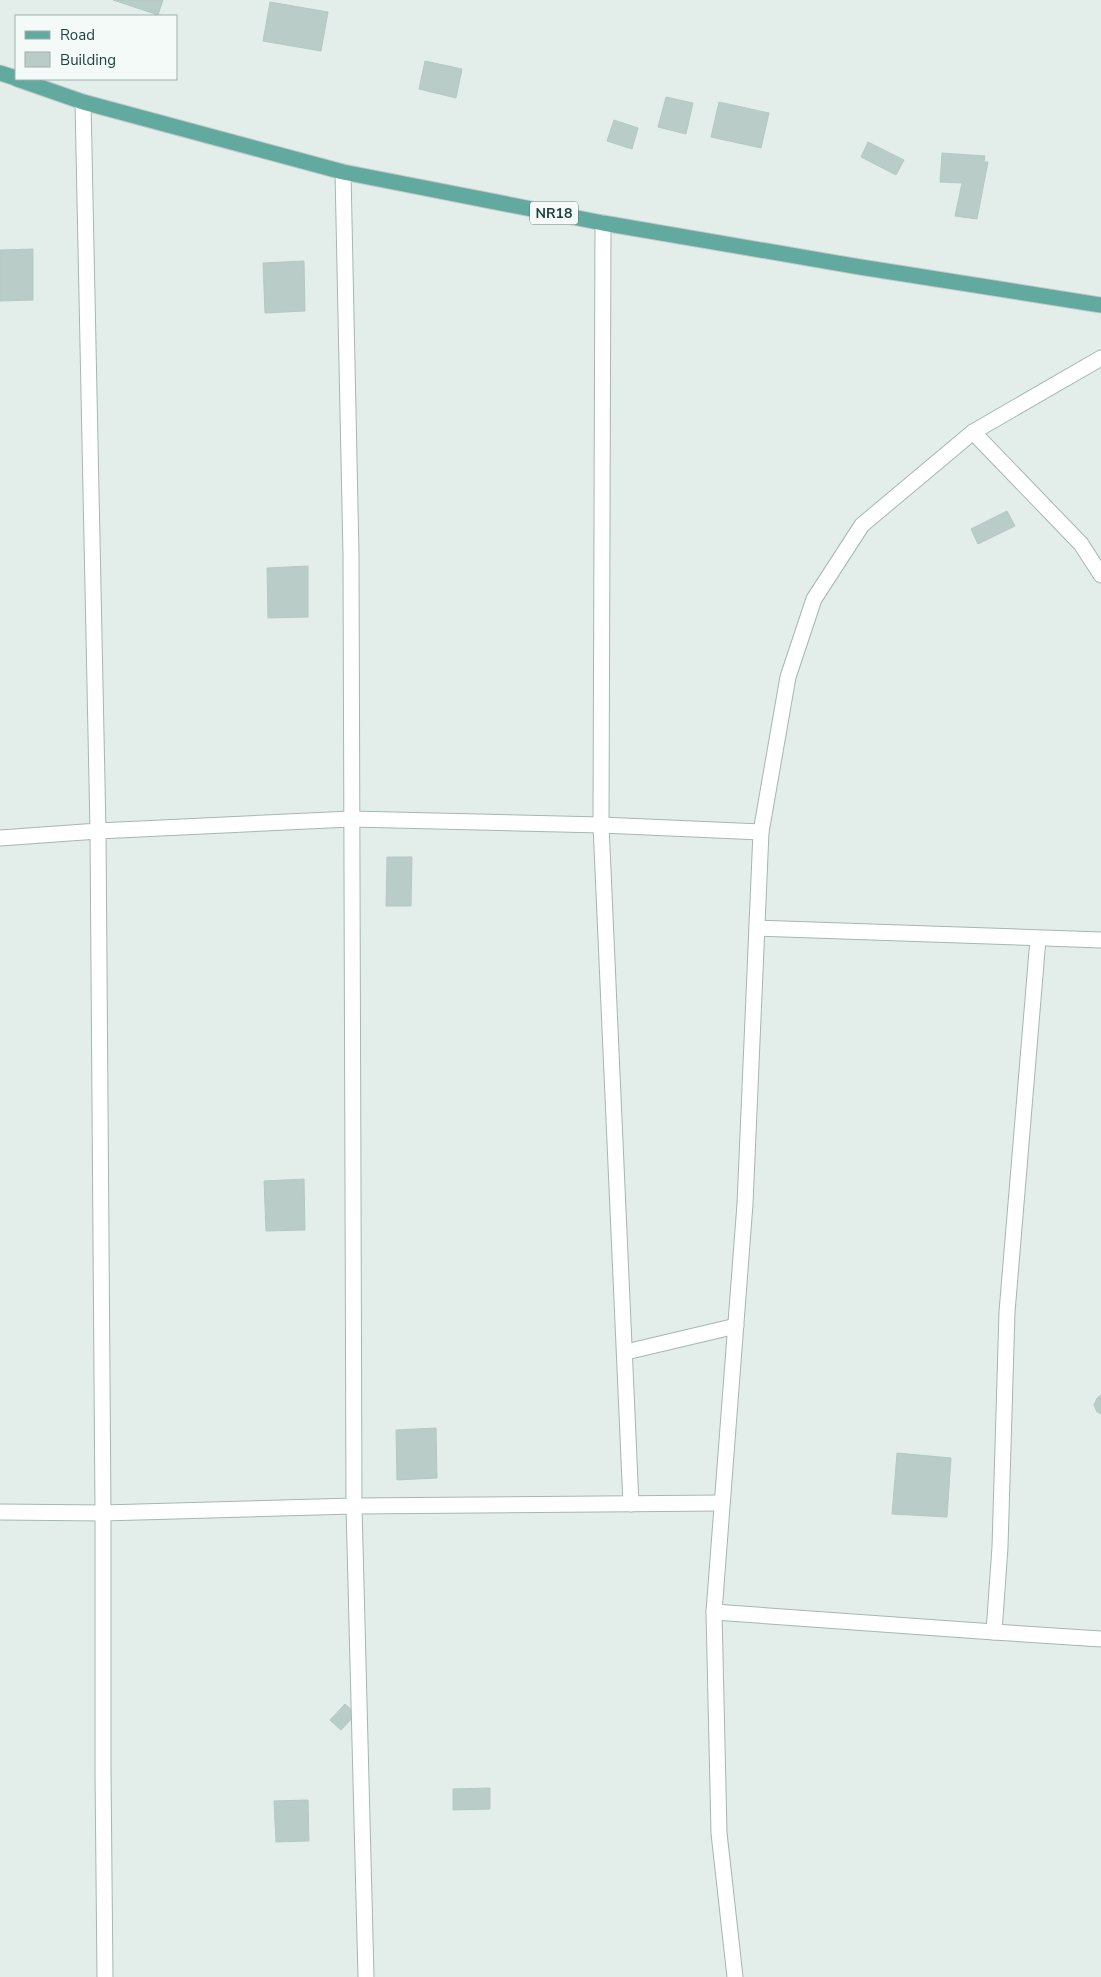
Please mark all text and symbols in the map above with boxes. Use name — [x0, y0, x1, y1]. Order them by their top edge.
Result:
legend — [15, 15, 178, 80]
text: Road — [60, 25, 95, 45]
text: Building — [60, 50, 116, 70]
road number: NR18 — [530, 202, 578, 224]

